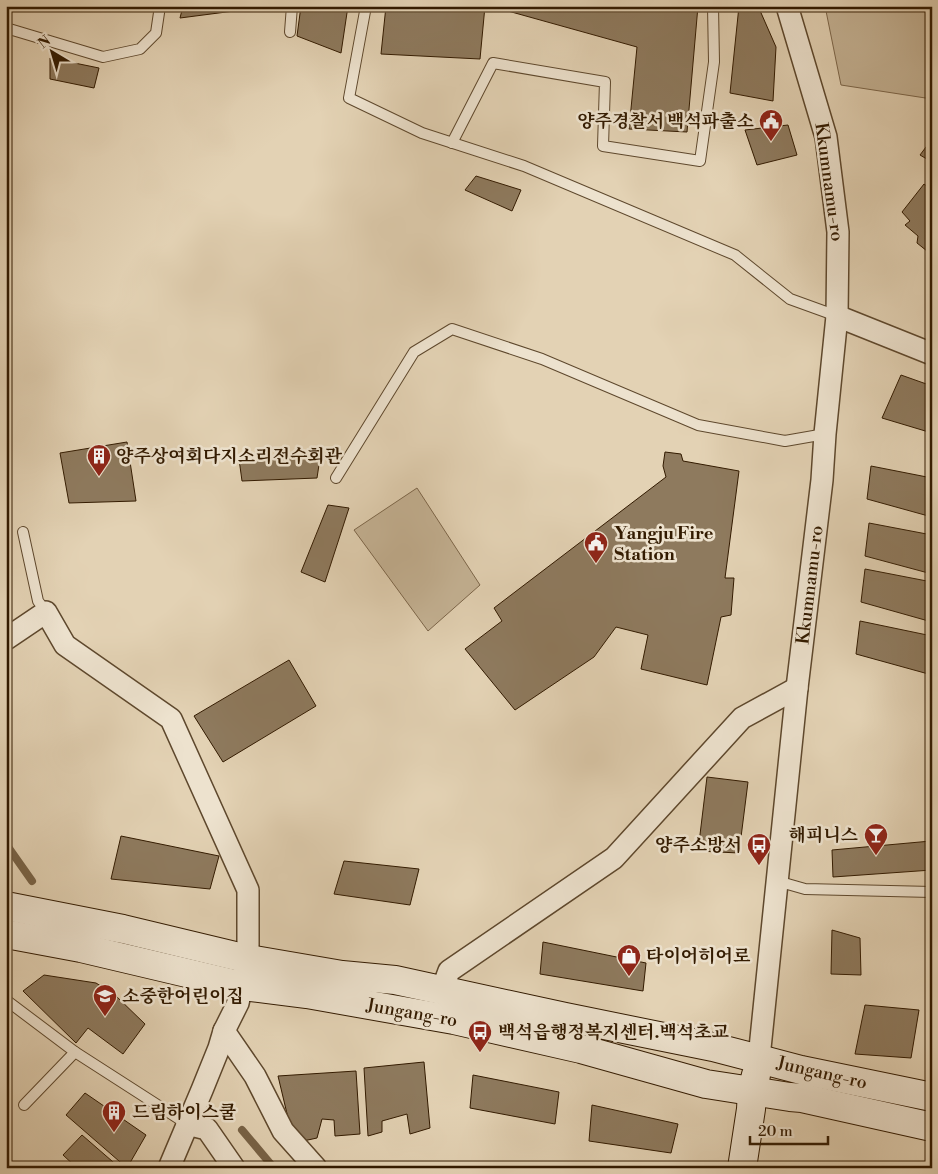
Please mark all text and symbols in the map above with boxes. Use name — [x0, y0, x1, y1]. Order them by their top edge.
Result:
north arrow — [28, 28, 78, 78]
text: N — [35, 32, 55, 53]
public building icon: 양주경찰서 백석파출소 — [758, 108, 784, 142]
place label: 양주경찰서 백석파출소 — [577, 110, 755, 133]
street label: Kkumnamu-ro — [809, 121, 849, 243]
building icon: 양주상여회다지소리전수회관 — [86, 443, 112, 477]
place label: 양주상여회다지소리전수회관 — [116, 445, 343, 468]
place label: Yangju Fire Station — [614, 522, 714, 566]
street label: Kkumnamu-ro — [791, 524, 829, 646]
public building icon: Yangju Fire Station — [583, 530, 609, 564]
bar icon: 해피니스 — [863, 822, 889, 856]
place label: 해피니스 — [788, 824, 859, 847]
bus stop icon: 양주소방서 — [746, 832, 772, 866]
place label: 양주소방서 — [655, 834, 742, 857]
shop icon: 타이어히어로 — [616, 943, 642, 977]
place label: 타이어히어로 — [646, 945, 751, 968]
school or university icon: 소중한어린이집 — [92, 983, 118, 1017]
place label: 소중한어린이집 — [122, 985, 244, 1008]
street label: Jungang-ro — [364, 994, 459, 1032]
bus stop icon: 백석읍행정복지센터.백석초교 — [467, 1019, 493, 1053]
place label: 백석읍행정복지센터.백석초교 — [498, 1021, 730, 1044]
street label: Jungang-ro — [774, 1051, 869, 1095]
building icon: 드림하이스쿨 — [101, 1099, 127, 1133]
place label: 드림하이스쿨 — [132, 1101, 236, 1124]
scale bar — [750, 1114, 828, 1146]
text: 20 m — [758, 1122, 793, 1141]

